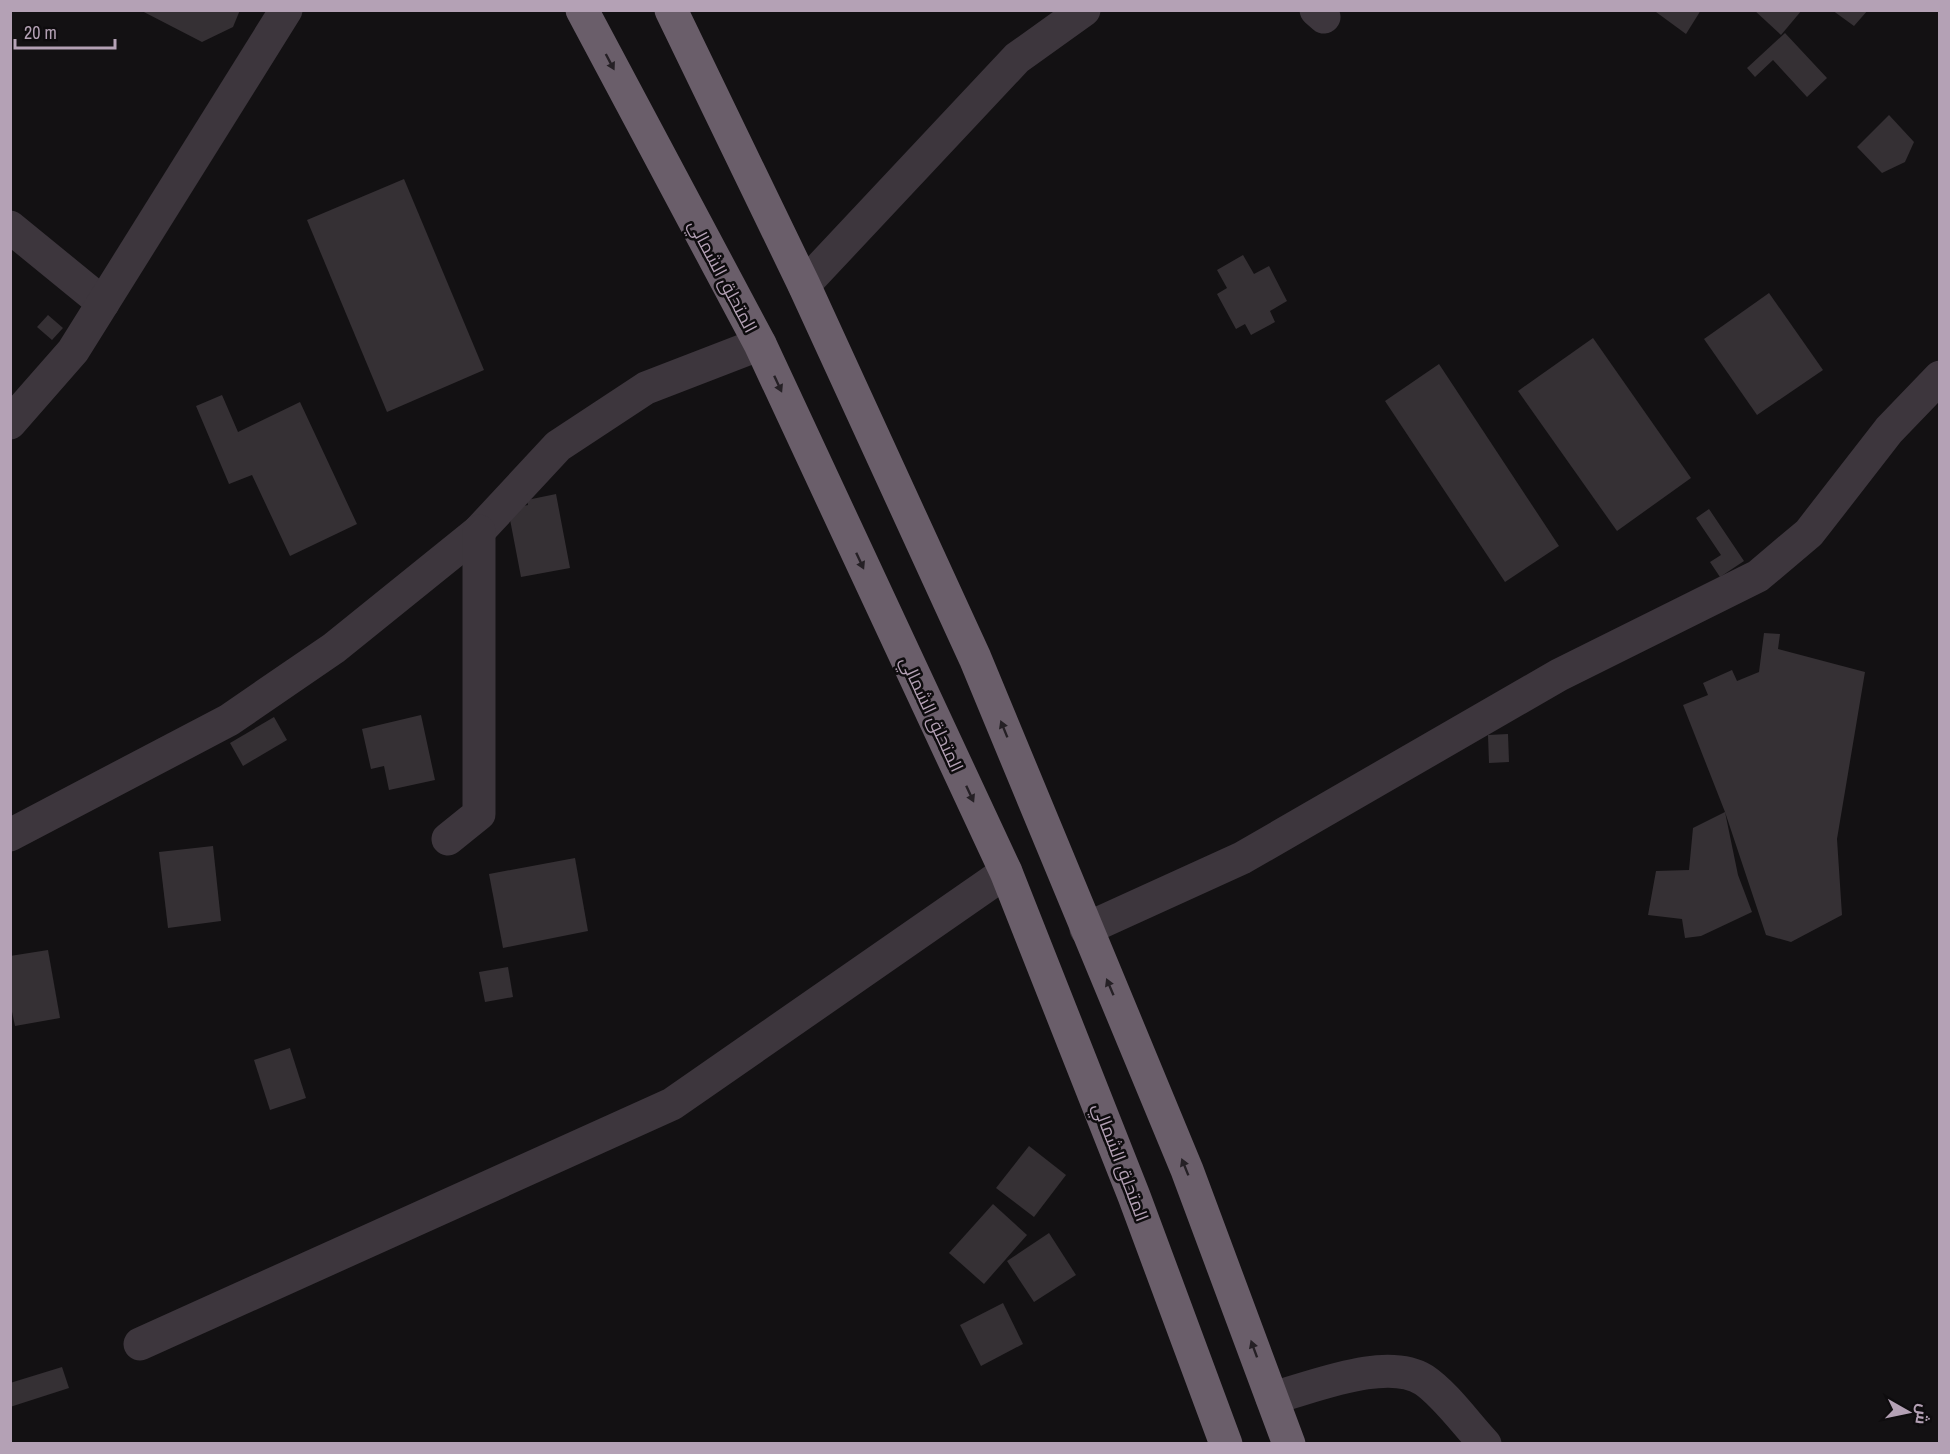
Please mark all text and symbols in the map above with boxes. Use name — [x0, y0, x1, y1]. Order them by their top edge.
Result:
scale bar — [15, 12, 116, 50]
text: 20 m — [24, 20, 57, 45]
one-way arrow — [605, 54, 615, 71]
street label: المتحلق الشمالي — [681, 215, 763, 338]
one-way arrow — [774, 375, 783, 392]
one-way arrow — [855, 552, 865, 570]
street label: المتحلق الشمالي — [892, 652, 970, 777]
one-way arrow — [999, 720, 1008, 738]
one-way arrow — [965, 786, 974, 803]
one-way arrow — [1105, 978, 1114, 996]
street label: المتحلق الشمالي — [1085, 1099, 1155, 1226]
one-way arrow — [1180, 1158, 1189, 1176]
one-way arrow — [1248, 1340, 1258, 1358]
north arrow — [1878, 1382, 1938, 1442]
text: ش — [1910, 1402, 1935, 1426]

